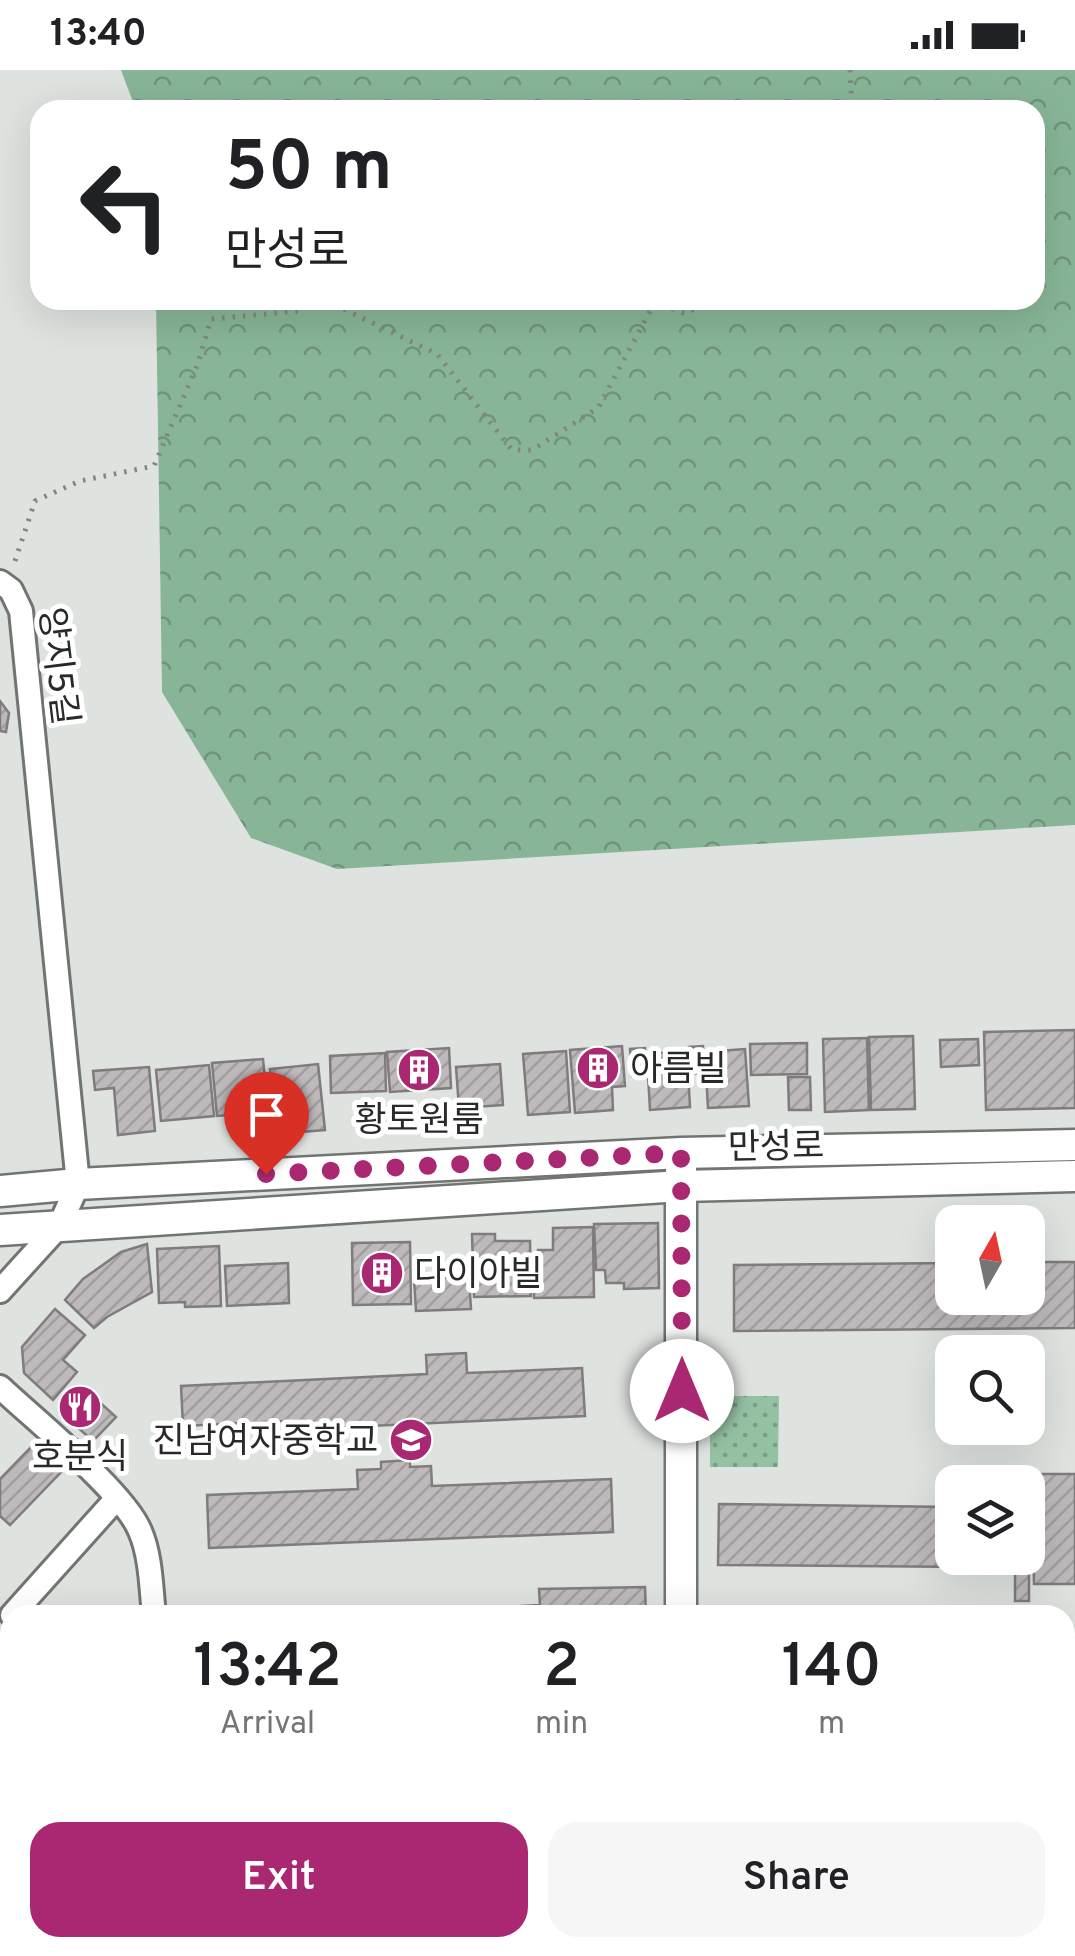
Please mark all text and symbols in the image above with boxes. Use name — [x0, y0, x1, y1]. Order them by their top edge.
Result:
text: 13:40 — [50, 11, 147, 60]
text: 50 m — [225, 126, 392, 215]
icon: left — [60, 140, 190, 270]
text: 만성로 — [225, 225, 349, 282]
street label: 양지5길 — [27, 605, 85, 728]
building icon: 아름빌 — [575, 1045, 621, 1091]
building icon: 황토원룸 — [396, 1047, 442, 1093]
place label: 아름빌 — [630, 1049, 727, 1093]
pin — [224, 1072, 309, 1175]
icon: arrive — [239, 1087, 294, 1142]
place label: 황토원룸 — [355, 1100, 483, 1144]
street label: 만성로 — [727, 1126, 825, 1172]
north arrow — [935, 1205, 1045, 1315]
map controls — [935, 1205, 1045, 1575]
building icon: 다이아빌 — [359, 1250, 405, 1296]
place label: 다이아빌 — [414, 1254, 543, 1298]
button: search — [935, 1335, 1045, 1445]
position arrow — [630, 1339, 734, 1443]
restaurant icon: 호분식 — [57, 1384, 103, 1430]
school or university icon: 진남여자중학교 — [388, 1417, 434, 1463]
place label: 진남여자중학교 — [153, 1421, 378, 1465]
place label: 호분식 — [32, 1437, 128, 1481]
button: layers — [935, 1465, 1045, 1575]
text: 13:42 — [193, 1632, 342, 1708]
text: 2 — [543, 1632, 580, 1708]
text: 140 — [781, 1632, 882, 1708]
text: Arrival — [220, 1705, 315, 1745]
text: min — [535, 1705, 588, 1745]
text: m — [818, 1705, 845, 1745]
button: Exit — [30, 1822, 528, 1937]
button: Share — [548, 1822, 1045, 1937]

